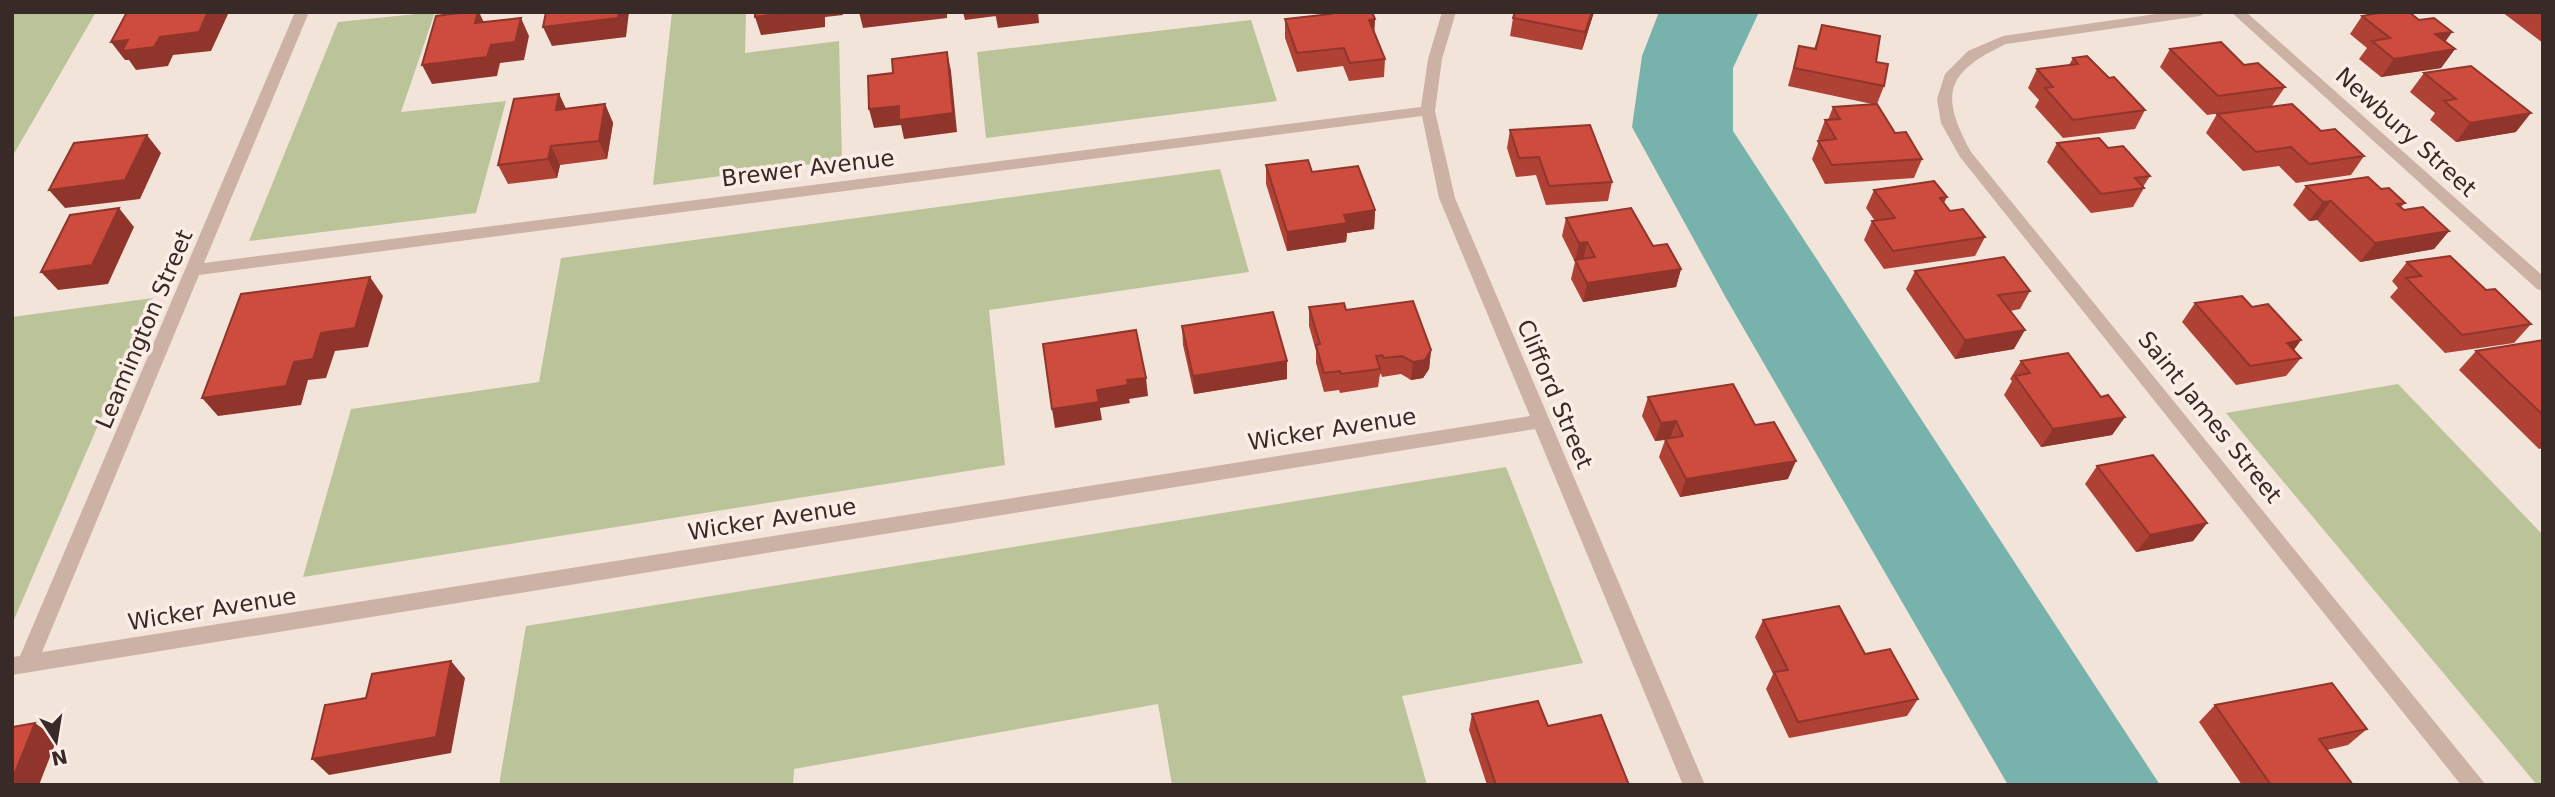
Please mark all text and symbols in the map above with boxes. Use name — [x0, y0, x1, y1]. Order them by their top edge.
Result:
street label: Newbury Street — [2331, 62, 2481, 202]
street label: Brewer Avenue — [720, 144, 896, 192]
street label: Leamington Street — [90, 226, 198, 432]
street label: Clifford Street — [1512, 315, 1598, 473]
street label: Saint James Street — [2133, 326, 2287, 508]
street label: Wicker Avenue — [1246, 403, 1418, 455]
street label: Wicker Avenue — [686, 493, 858, 545]
street label: Wicker Avenue — [126, 583, 298, 635]
north arrow — [21, 706, 91, 776]
text: N — [49, 745, 70, 770]

